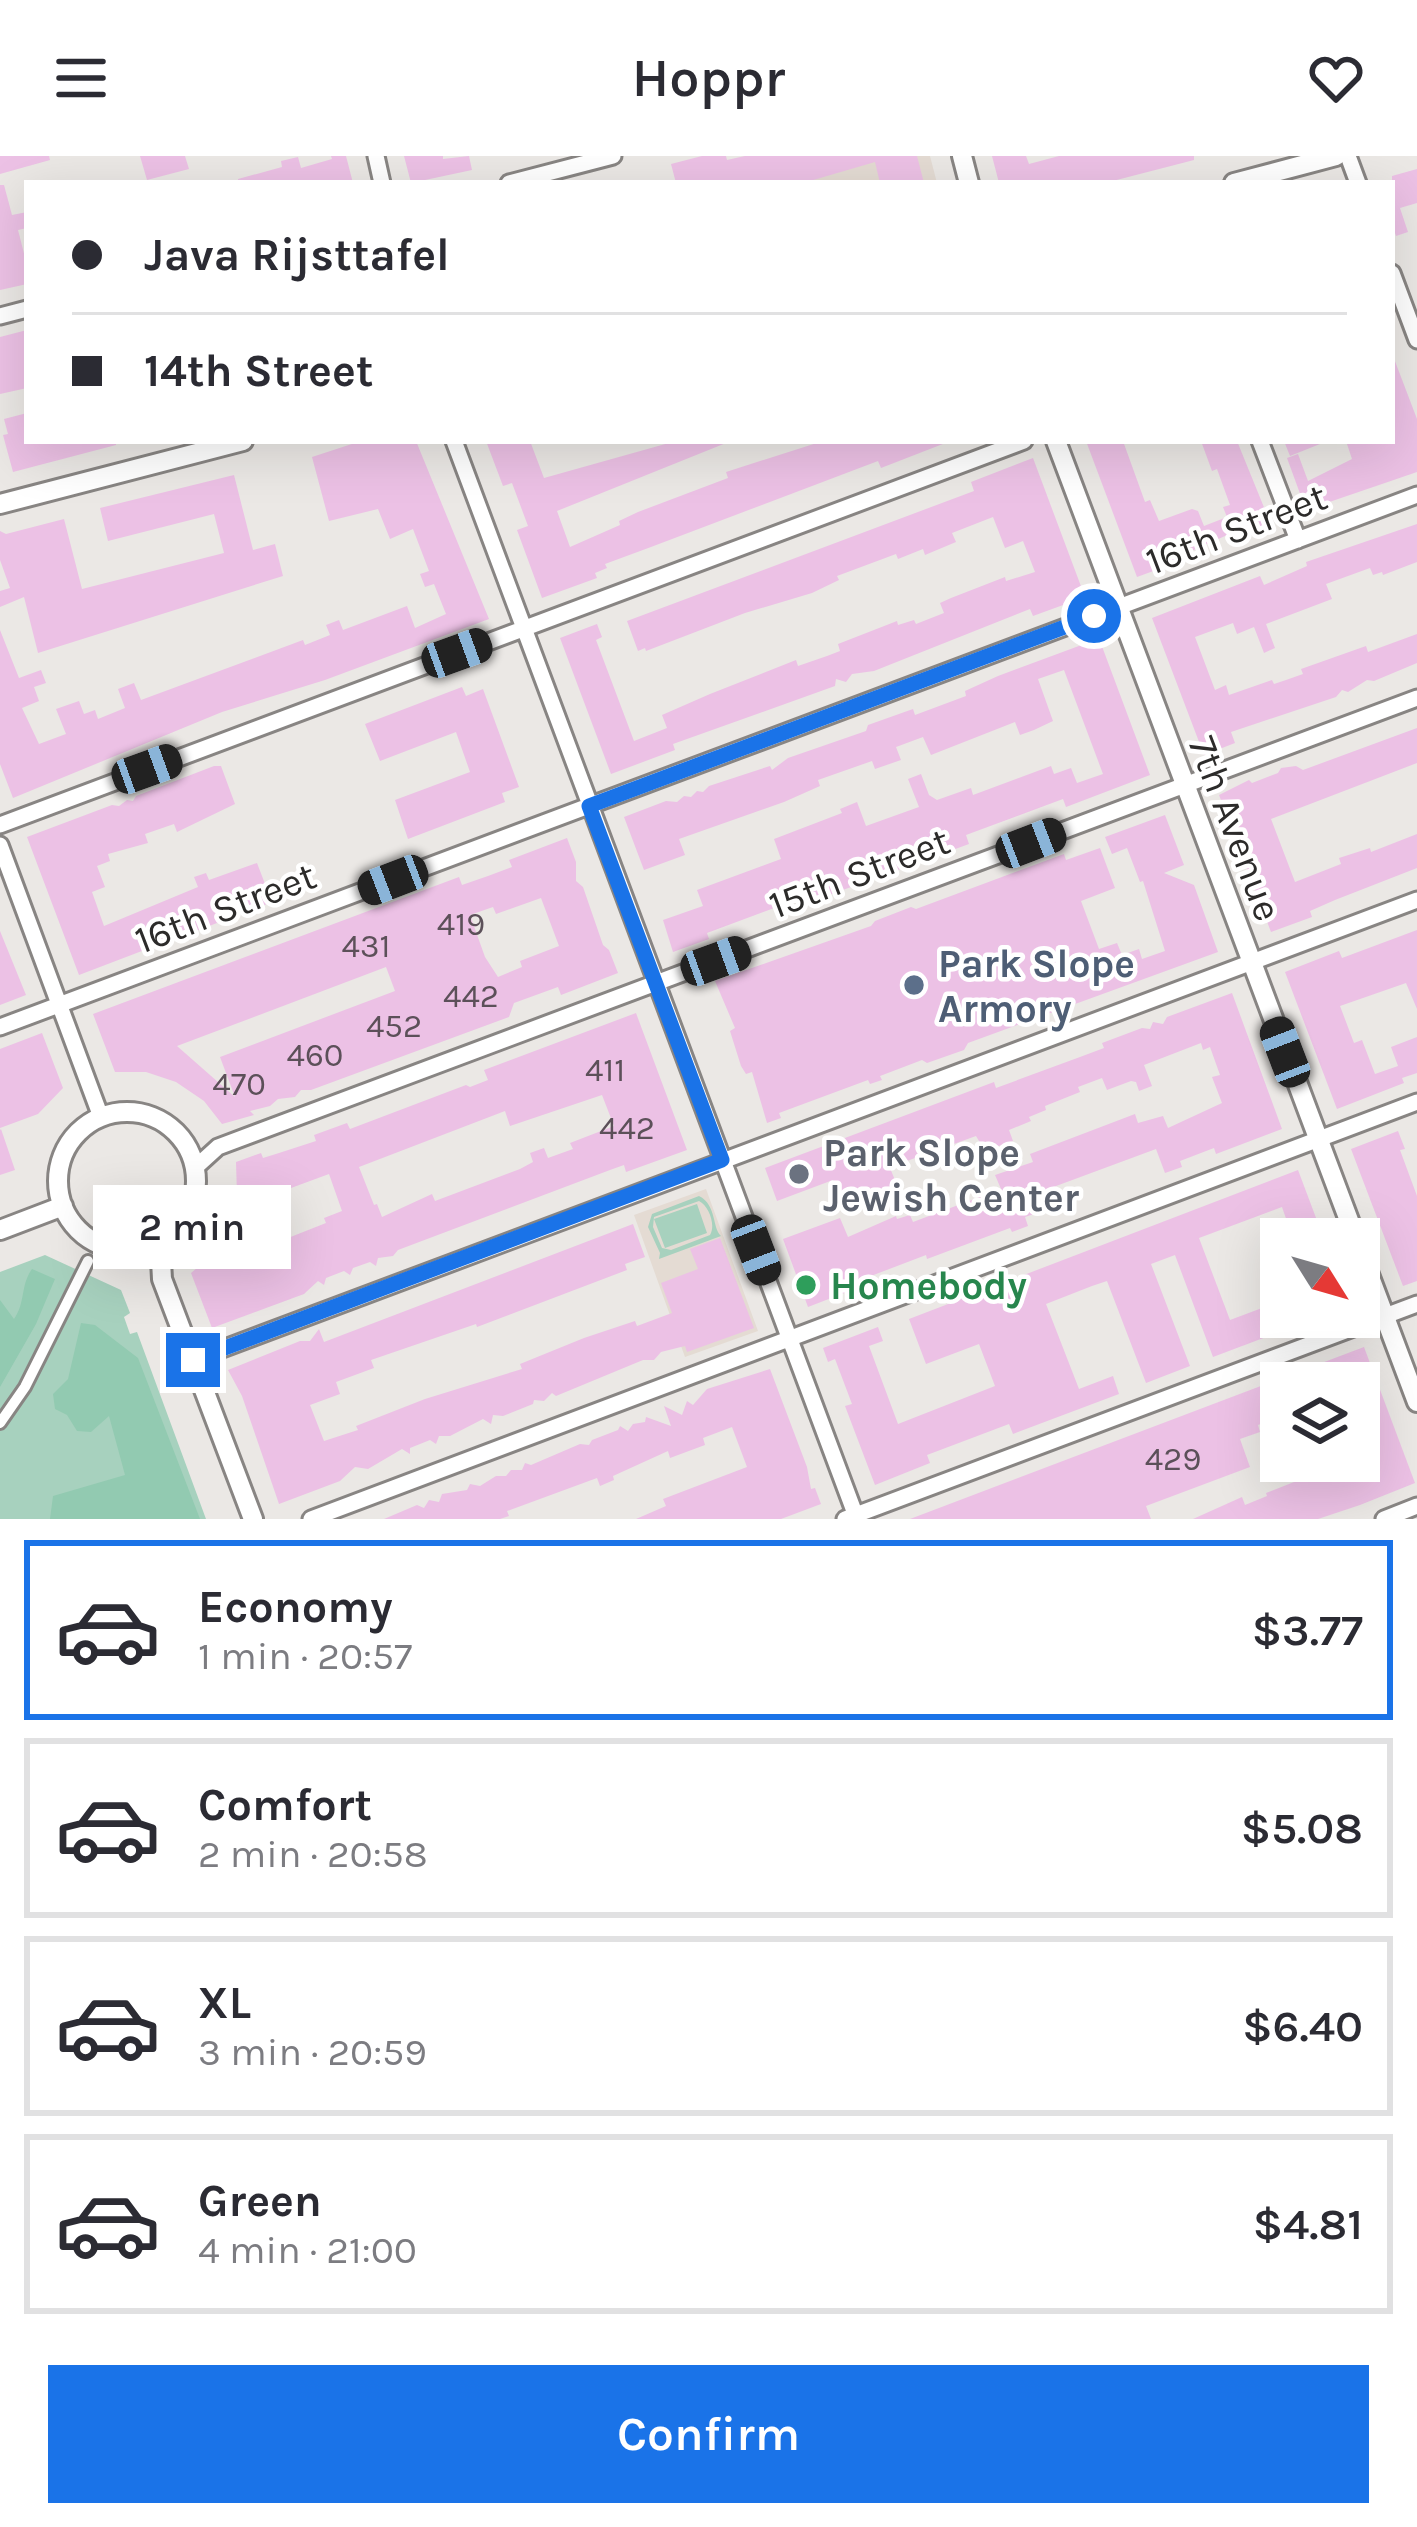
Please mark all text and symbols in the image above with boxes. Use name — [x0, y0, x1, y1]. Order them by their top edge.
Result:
icon: menu — [48, 45, 114, 111]
icon: heart — [1303, 45, 1369, 111]
text: Hoppr — [632, 46, 785, 110]
text: Java Rijsttafel — [144, 229, 450, 281]
text: 14th Street — [144, 345, 374, 397]
street label: 16th Street — [1140, 473, 1333, 584]
route start — [1067, 589, 1121, 643]
car — [417, 624, 497, 682]
street label: 7th Avenue — [1179, 730, 1291, 927]
car — [107, 740, 187, 798]
car — [991, 813, 1071, 873]
street label: 15th Street — [763, 818, 956, 928]
car — [353, 850, 433, 910]
street label: 16th Street — [129, 852, 322, 963]
house number: 419 — [437, 905, 485, 943]
house number: 431 — [342, 927, 390, 965]
car — [676, 932, 756, 990]
place label: Park Slope Armory — [938, 941, 1135, 1032]
marker: Park Slope Armory — [901, 972, 927, 998]
house number: 442 — [443, 977, 499, 1015]
house number: 452 — [366, 1007, 422, 1045]
car — [1255, 1012, 1315, 1092]
house number: 460 — [287, 1036, 343, 1074]
house number: 411 — [585, 1051, 625, 1089]
house number: 470 — [212, 1065, 266, 1103]
house number: 442 — [599, 1109, 655, 1147]
place label: Park Slope Jewish Center — [823, 1130, 1080, 1221]
marker: Park Slope Jewish Center — [786, 1161, 812, 1187]
callout: 2 min — [94, 1186, 292, 1270]
text: 2 min — [139, 1204, 245, 1250]
car — [726, 1210, 786, 1290]
north arrow — [1260, 1218, 1380, 1338]
map controls — [1260, 1218, 1380, 1482]
place label: Homebody — [830, 1263, 1027, 1309]
marker: Homebody — [793, 1272, 819, 1298]
route end — [166, 1333, 220, 1387]
button: layers — [1260, 1362, 1380, 1482]
house number: 429 — [1145, 1440, 1201, 1478]
icon: car — [54, 1576, 162, 1684]
text: Economy — [198, 1581, 393, 1633]
text: $3.77 — [1252, 1604, 1363, 1656]
text: 1 min · 20:57 — [198, 1633, 412, 1679]
icon: car — [54, 1774, 162, 1882]
text: Comfort — [198, 1779, 372, 1831]
text: $5.08 — [1241, 1802, 1363, 1854]
text: 2 min · 20:58 — [198, 1831, 428, 1877]
icon: car — [54, 1972, 162, 2080]
text: XL — [198, 1977, 251, 2029]
text: $6.40 — [1242, 2000, 1363, 2052]
text: 3 min · 20:59 — [198, 2029, 427, 2075]
icon: car — [54, 2170, 162, 2278]
text: Green — [198, 2175, 322, 2227]
text: $4.81 — [1253, 2198, 1363, 2250]
text: 4 min · 21:00 — [198, 2227, 417, 2273]
button: Confirm — [48, 2365, 1369, 2503]

